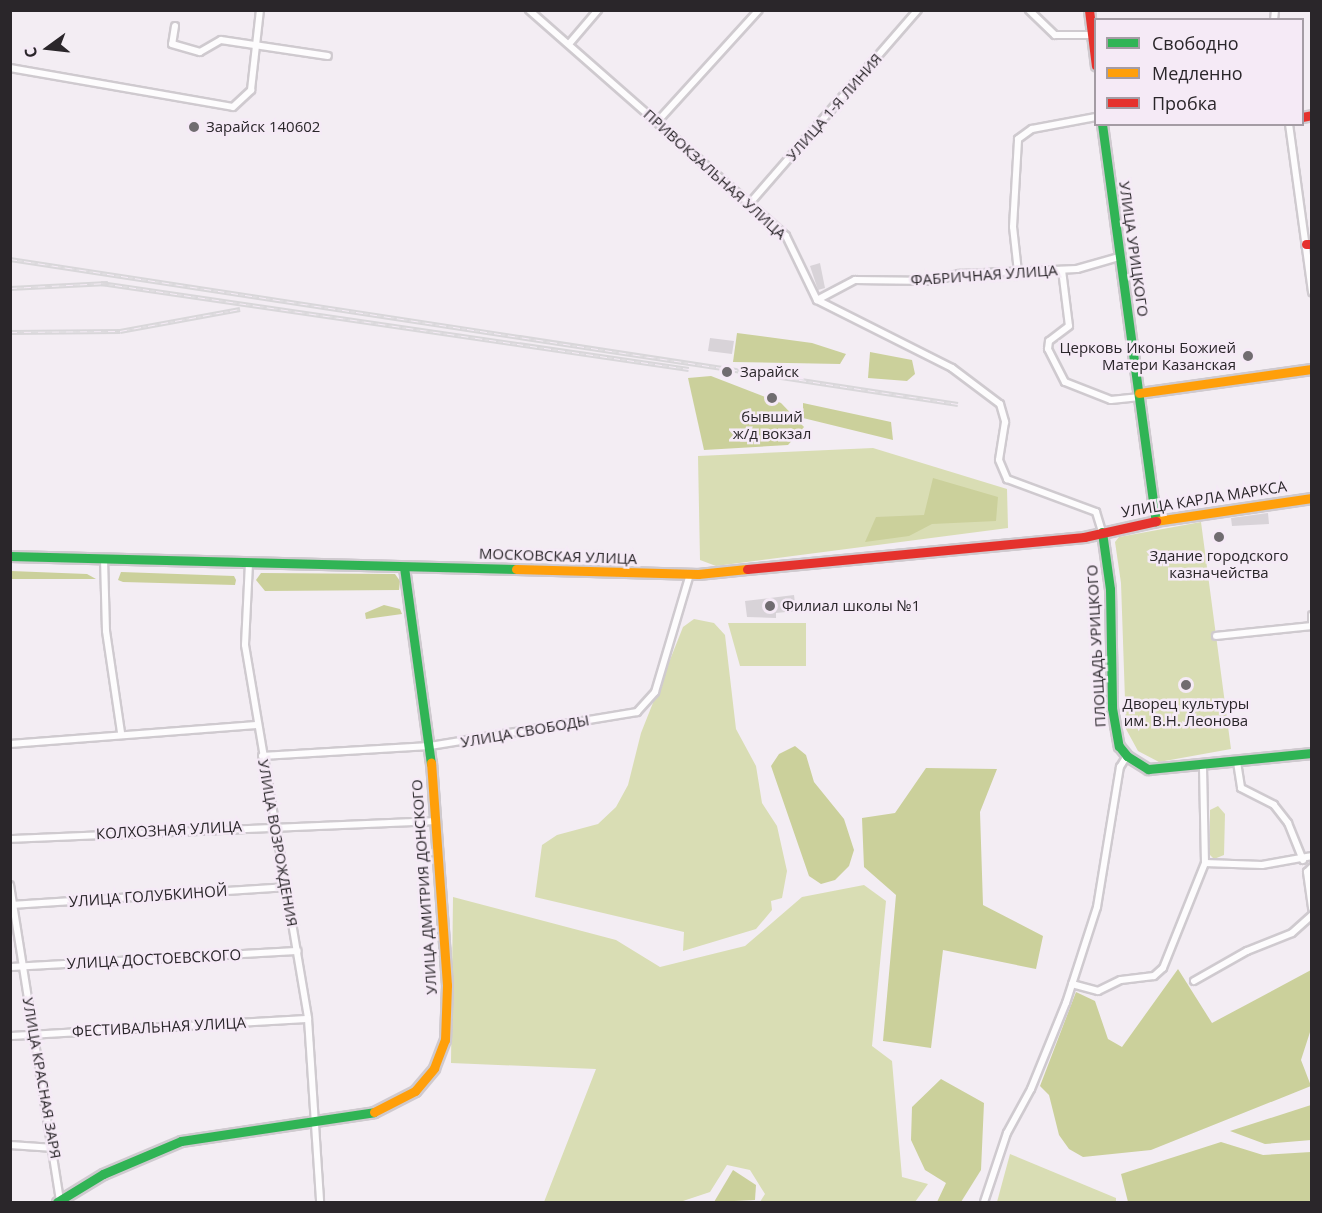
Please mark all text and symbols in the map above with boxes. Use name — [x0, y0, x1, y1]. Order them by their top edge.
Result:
north arrow — [18, 18, 78, 78]
legend — [1094, 18, 1304, 126]
text: Свободно — [1152, 31, 1239, 55]
text: С — [19, 45, 43, 60]
street label: УЛИЦА 1-Я ЛИНИЯ — [782, 50, 886, 164]
text: Медленно — [1152, 61, 1243, 85]
text: Пробка — [1152, 91, 1217, 115]
street label: ПРИВОКЗАЛЬНАЯ УЛИЦА — [640, 105, 790, 243]
place label: Зарайск 140602 — [206, 118, 320, 136]
marker: Зарайск 140602 — [187, 120, 201, 134]
street label: УЛИЦА УРИЦКОГО — [1116, 180, 1152, 318]
street label: ФАБРИЧНАЯ УЛИЦА — [910, 261, 1058, 289]
place label: Церковь Иконы Божией Матери Казанская — [1059, 338, 1236, 373]
marker: Церковь Иконы Божией Матери Казанская — [1241, 349, 1255, 363]
marker: Зарайск — [718, 363, 736, 381]
place label: Зарайск — [740, 363, 799, 381]
marker: бывший ж/д вокзал — [765, 391, 779, 405]
place label: бывший ж/д вокзал — [733, 407, 811, 442]
street label: УЛИЦА КАРЛА МАРКСА — [1120, 477, 1288, 521]
marker: Здание городского казначейства — [1212, 530, 1226, 544]
street label: МОСКОВСКАЯ УЛИЦА — [479, 544, 637, 568]
place label: Здание городского казначейства — [1150, 546, 1288, 581]
street label: ПЛОЩАДЬ УРИЦКОГО — [1083, 564, 1109, 728]
place label: Филиал школы №1 — [782, 597, 920, 615]
marker: Филиал школы №1 — [763, 599, 777, 613]
marker: Дворец культуры им. В.Н. Леонова — [1179, 678, 1193, 692]
place label: Дворец культуры им. В.Н. Леонова — [1123, 694, 1249, 729]
street label: УЛИЦА СВОБОДЫ — [459, 711, 591, 751]
street label: УЛИЦА ВОЗРОЖДЕНИЯ — [254, 758, 302, 928]
street label: УЛИЦА ДМИТРИЯ ДОНСКОГО — [408, 779, 440, 995]
street label: КОЛХОЗНАЯ УЛИЦА — [96, 817, 242, 843]
street label: УЛИЦА ГОЛУБКИНОЙ — [68, 881, 228, 911]
street label: УЛИЦА ДОСТОЕВСКОГО — [66, 945, 242, 973]
street label: УЛИЦА КРАСНАЯ ЗАРЯ — [19, 996, 65, 1160]
street label: ФЕСТИВАЛЬНАЯ УЛИЦА — [71, 1013, 247, 1041]

